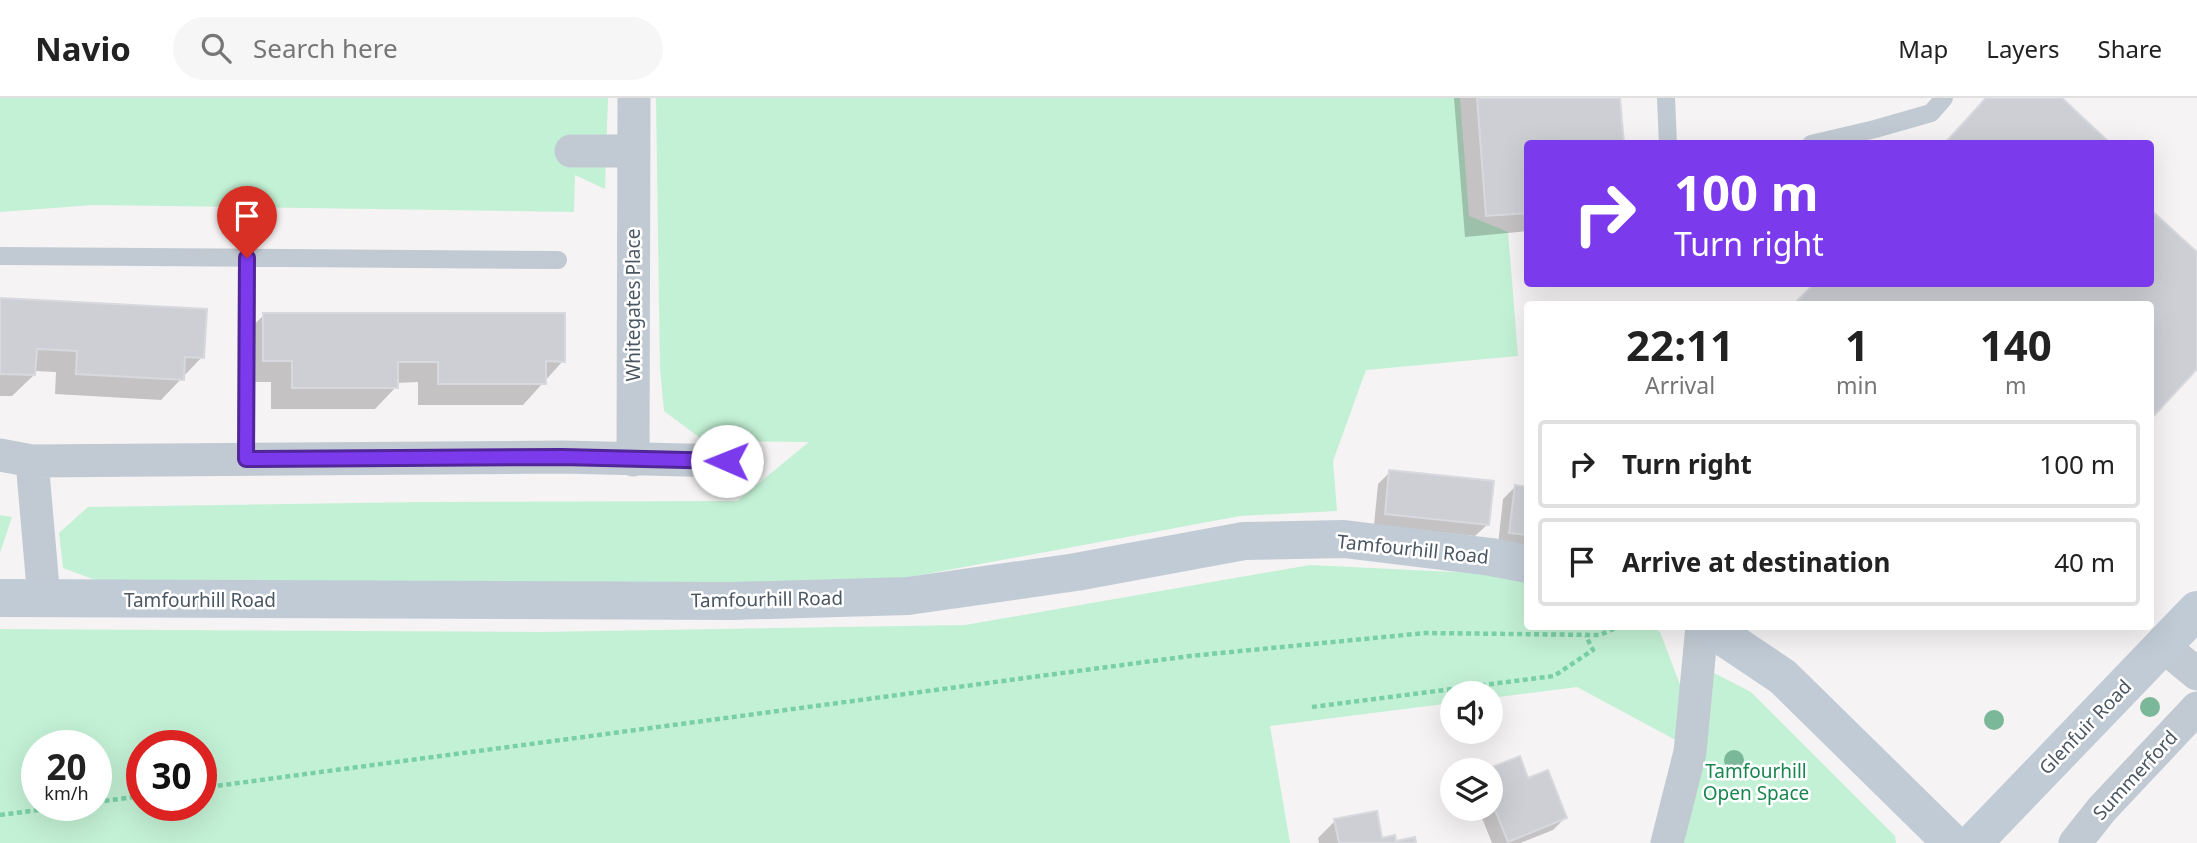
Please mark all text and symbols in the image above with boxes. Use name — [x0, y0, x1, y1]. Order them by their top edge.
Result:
search box — [173, 17, 663, 80]
text: Navio — [35, 26, 131, 71]
icon: search — [197, 29, 235, 67]
text: Search here — [253, 30, 398, 66]
text: Map — [1898, 32, 1948, 65]
text: Layers — [1986, 32, 2060, 65]
text: Share — [2098, 32, 2162, 65]
text: 100 m — [1674, 159, 1819, 225]
icon: right — [1559, 168, 1650, 259]
pin — [217, 186, 277, 258]
icon: arrive — [228, 197, 266, 235]
text: Turn right — [1674, 222, 1824, 265]
street label: Whitegates Place — [620, 229, 646, 381]
text: 22:11 — [1626, 316, 1734, 373]
text: 1 — [1845, 316, 1869, 373]
text: 140 — [1980, 316, 2052, 373]
text: Arrival — [1645, 369, 1715, 401]
text: min — [1836, 369, 1878, 401]
text: m — [2005, 369, 2027, 401]
position arrow — [690, 424, 764, 498]
icon: right — [1563, 445, 1601, 483]
text: Turn right — [1622, 446, 1752, 482]
text: 100 m — [2039, 446, 2115, 482]
street label: Tamfourhill Road — [1336, 528, 1490, 570]
icon: arrive — [1563, 543, 1601, 581]
text: Arrive at destination — [1622, 544, 1891, 580]
text: 40 m — [2054, 544, 2115, 580]
street label: Tamfourhill Road — [691, 585, 843, 613]
street label: Tamfourhill Road — [124, 587, 276, 613]
street label: Glenfuir Road — [2033, 674, 2137, 780]
map controls — [1440, 681, 1503, 821]
button: sound — [1440, 681, 1503, 744]
street label: Summerford — [2087, 725, 2183, 825]
speed limit sign: 30 — [126, 730, 217, 821]
text: 20 — [46, 743, 87, 790]
button: layers — [1440, 758, 1503, 821]
park label: Tamfourhill Open Space — [1703, 758, 1809, 806]
text: km/h — [44, 781, 89, 805]

